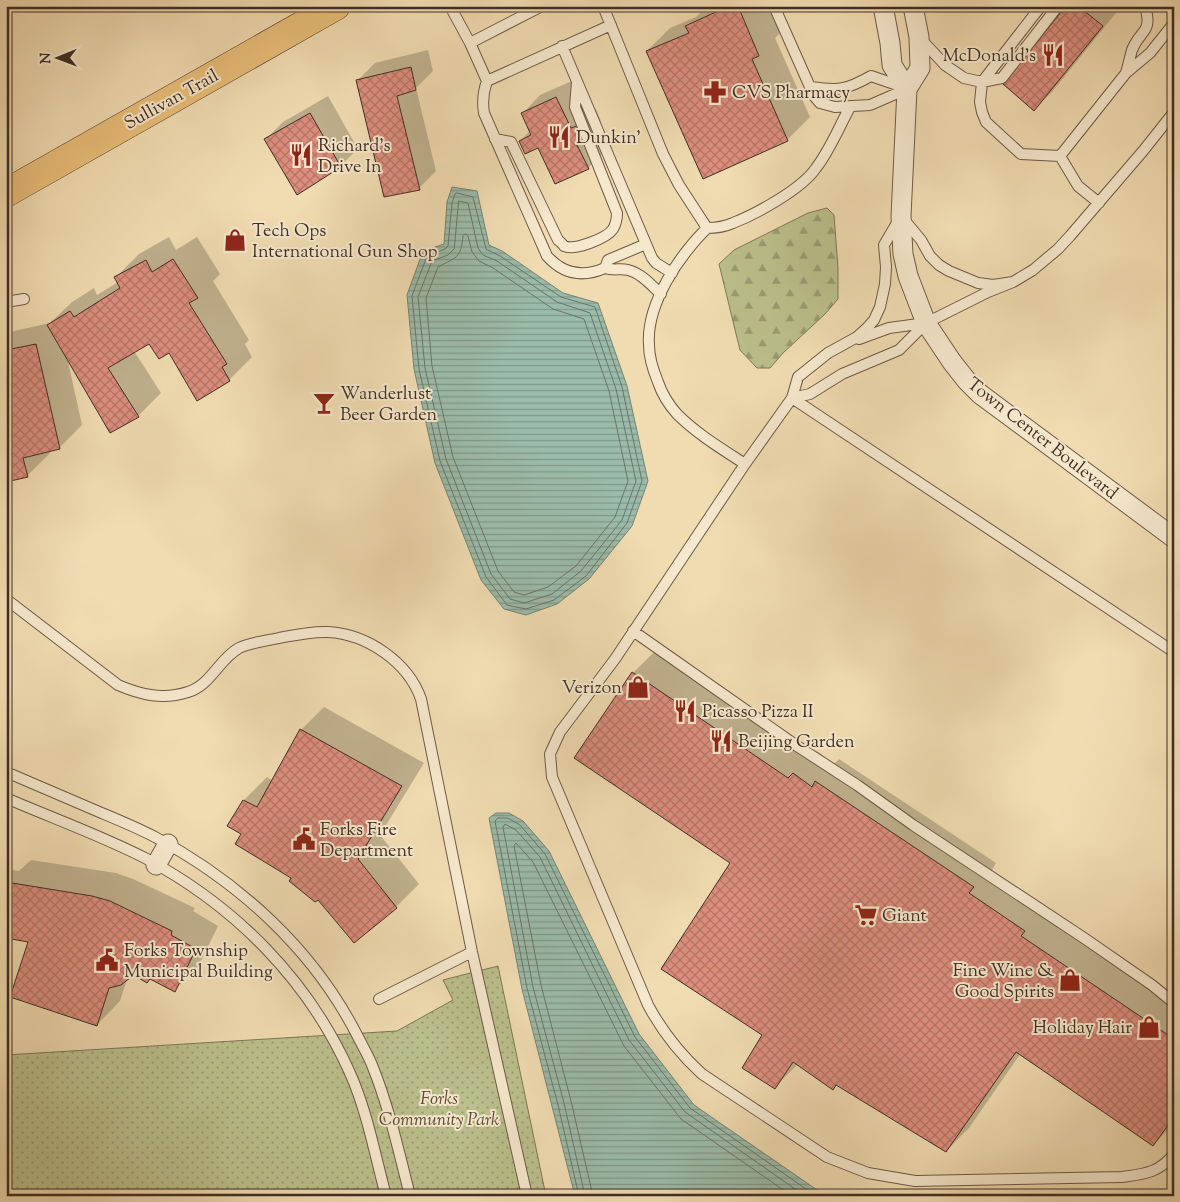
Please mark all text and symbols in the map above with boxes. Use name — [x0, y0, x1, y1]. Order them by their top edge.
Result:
north arrow — [32, 32, 82, 82]
restaurant icon: McDonald's — [1040, 42, 1066, 68]
place label: McDonald's — [942, 44, 1036, 70]
text: N — [37, 52, 57, 64]
street label: Sullivan Trail — [120, 64, 224, 137]
pharmacy icon: CVS Pharmacy — [702, 79, 728, 105]
place label: CVS Pharmacy — [732, 81, 850, 107]
restaurant icon: Dunkin' — [546, 124, 572, 150]
place label: Dunkin' — [576, 126, 641, 152]
place label: Richard's Drive In — [318, 134, 391, 181]
restaurant icon: Richard's Drive In — [288, 142, 314, 168]
place label: Tech Ops International Gun Shop — [252, 219, 438, 266]
shop icon: Tech Ops International Gun Shop — [222, 227, 248, 253]
street label: Town Center Boulevard — [961, 372, 1123, 507]
place label: Wanderlust Beer Garden — [340, 382, 438, 429]
bar icon: Wanderlust Beer Garden — [311, 390, 337, 416]
shop icon: Verizon — [625, 674, 651, 700]
place label: Verizon — [562, 676, 622, 702]
restaurant icon: Picasso Pizza II — [672, 698, 698, 724]
place label: Picasso Pizza II — [702, 700, 814, 726]
restaurant icon: Beijing Garden — [708, 728, 734, 754]
place label: Beijing Garden — [738, 730, 855, 756]
place label: Forks Fire Department — [320, 818, 413, 865]
public building icon: Forks Fire Department — [291, 826, 317, 852]
supermarket icon: Giant — [853, 902, 879, 928]
place label: Giant — [882, 904, 927, 930]
place label: Forks Township Municipal Building — [124, 939, 273, 986]
public building icon: Forks Township Municipal Building — [94, 947, 120, 973]
place label: Fine Wine & Good Spirits — [953, 959, 1054, 1006]
shop icon: Fine Wine & Good Spirits — [1057, 967, 1083, 993]
shop icon: Holiday Hair — [1136, 1014, 1162, 1040]
place label: Holiday Hair — [1033, 1016, 1132, 1042]
park label: Forks Community Park — [379, 1087, 499, 1134]

